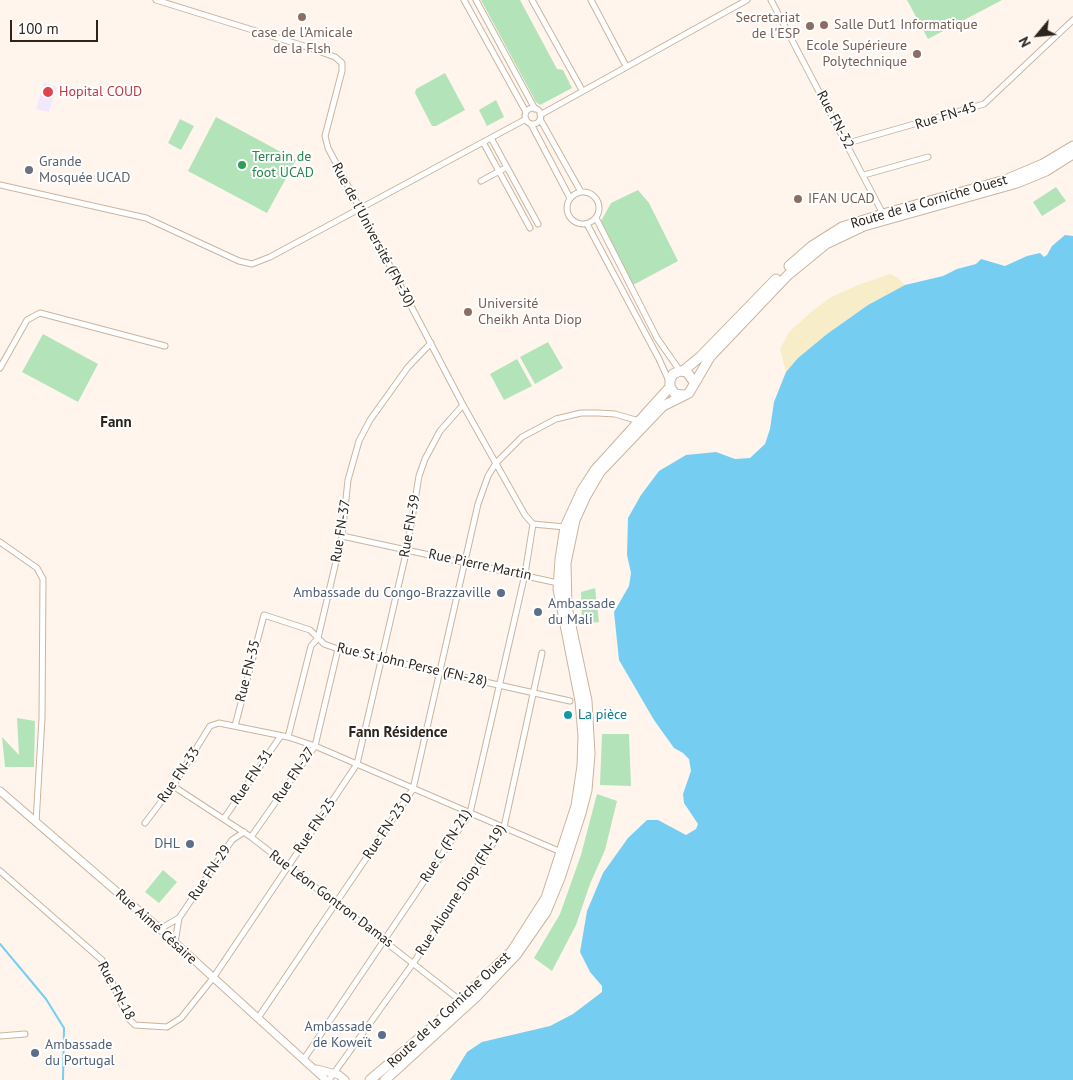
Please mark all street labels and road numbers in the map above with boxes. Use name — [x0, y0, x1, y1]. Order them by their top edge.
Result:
street label: Rue FN-32 — [813, 88, 857, 152]
street label: Rue FN-45 — [913, 99, 979, 133]
street label: Rue de l'Université (FN-30) — [328, 160, 418, 310]
street label: Route de la Corniche Ouest — [849, 172, 1009, 232]
street label: Rue FN-39 — [396, 493, 424, 559]
street label: Rue FN-37 — [328, 498, 354, 564]
street label: Rue Pierre Martin — [427, 546, 533, 584]
street label: Rue FN-35 — [232, 638, 264, 704]
street label: Rue St John Perse (FN-28) — [335, 640, 489, 690]
street label: Rue FN-33 — [154, 744, 204, 806]
street label: Rue FN-27 — [269, 744, 319, 806]
street label: Rue FN-31 — [227, 746, 277, 808]
street label: Rue FN-23 D — [360, 790, 416, 862]
street label: Rue FN-25 — [290, 795, 340, 857]
street label: Rue C (FN-21) — [417, 806, 475, 886]
street label: Rue Alioune Diop (FN-19) — [412, 821, 510, 959]
street label: Rue FN-29 — [185, 842, 235, 904]
street label: Rue Léon Gontron Damas — [266, 847, 396, 951]
street label: Rue Aimé Césaire — [112, 886, 200, 968]
street label: Route de la Corniche Ouest — [384, 949, 514, 1071]
street label: Rue FN-18 — [94, 959, 138, 1023]

